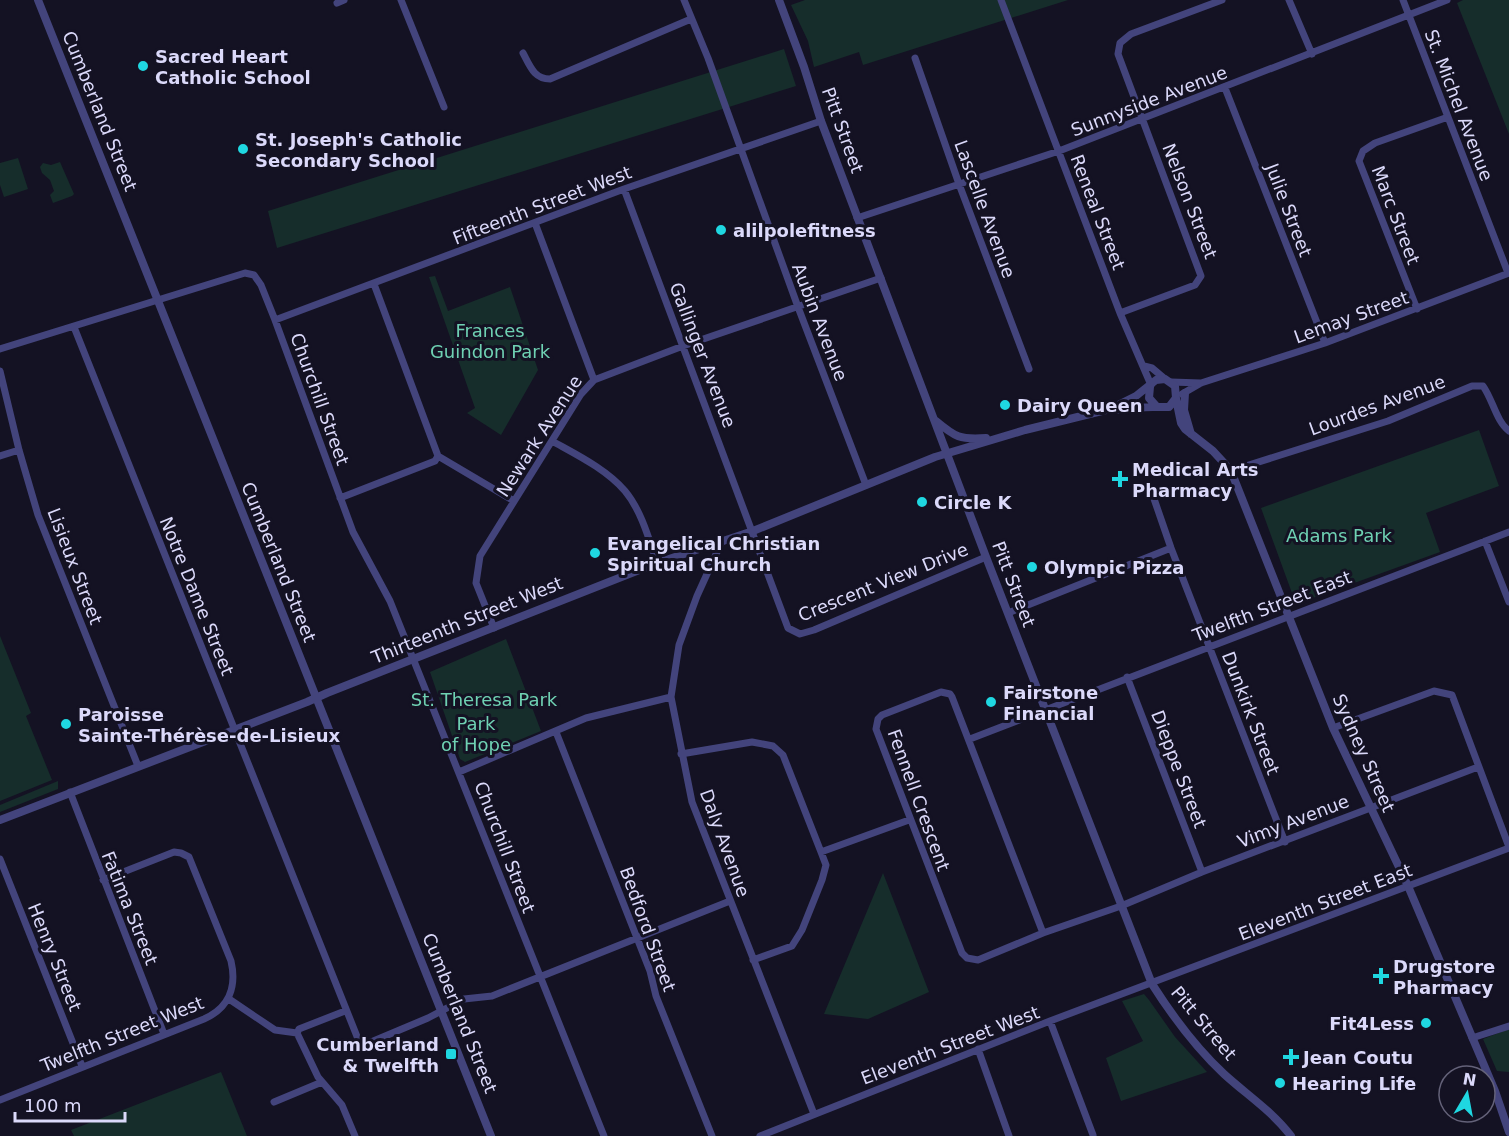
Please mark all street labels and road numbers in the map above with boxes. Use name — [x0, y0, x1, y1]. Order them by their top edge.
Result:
street label: St. Michel Avenue — [1420, 26, 1498, 184]
street label: Cumberland Street — [58, 28, 142, 194]
street label: Sunnyside Avenue — [1068, 61, 1230, 141]
street label: Pitt Street — [818, 84, 868, 176]
street label: Lascelle Avenue — [950, 137, 1020, 281]
street label: Nelson Street — [1158, 140, 1222, 262]
street label: Reneal Street — [1066, 151, 1130, 273]
street label: Julie Street — [1261, 159, 1316, 260]
street label: Fifteenth Street West — [450, 161, 634, 249]
street label: Marc Street — [1368, 163, 1424, 267]
street label: Aubin Avenue — [788, 260, 852, 384]
street label: Gallinger Avenue — [666, 279, 740, 431]
street label: Lemay Street — [1291, 287, 1411, 347]
street label: Churchill Street — [286, 330, 354, 468]
street label: Newark Avenue — [492, 371, 586, 501]
street label: Lourdes Avenue — [1306, 371, 1448, 439]
street label: Cumberland Street — [237, 479, 321, 645]
street label: Lisieux Street — [43, 505, 107, 627]
street label: Notre Dame Street — [156, 514, 238, 678]
street label: Crescent View Drive — [795, 538, 971, 626]
street label: Pitt Street — [988, 538, 1040, 630]
street label: Twelfth Street East — [1189, 566, 1354, 646]
street label: Thirteenth Street West — [367, 572, 566, 668]
street label: Dunkirk Street — [1218, 648, 1284, 778]
street label: Sydney Street — [1329, 691, 1399, 815]
street label: Dieppe Street — [1147, 707, 1211, 831]
street label: Fennell Crescent — [884, 726, 954, 874]
street label: Churchill Street — [470, 778, 540, 916]
street label: Daly Avenue — [696, 786, 754, 900]
street label: Vimy Avenue — [1234, 790, 1352, 852]
street label: Fatima Street — [98, 848, 162, 968]
street label: Eleventh Street East — [1235, 859, 1415, 945]
street label: Bedford Street — [616, 864, 680, 994]
street label: Henry Street — [24, 900, 86, 1014]
street label: Cumberland Street — [418, 930, 502, 1096]
street label: Pitt Street — [1167, 982, 1241, 1064]
street label: Twelfth Street West — [37, 992, 206, 1077]
street label: Eleventh Street West — [858, 1001, 1042, 1089]

